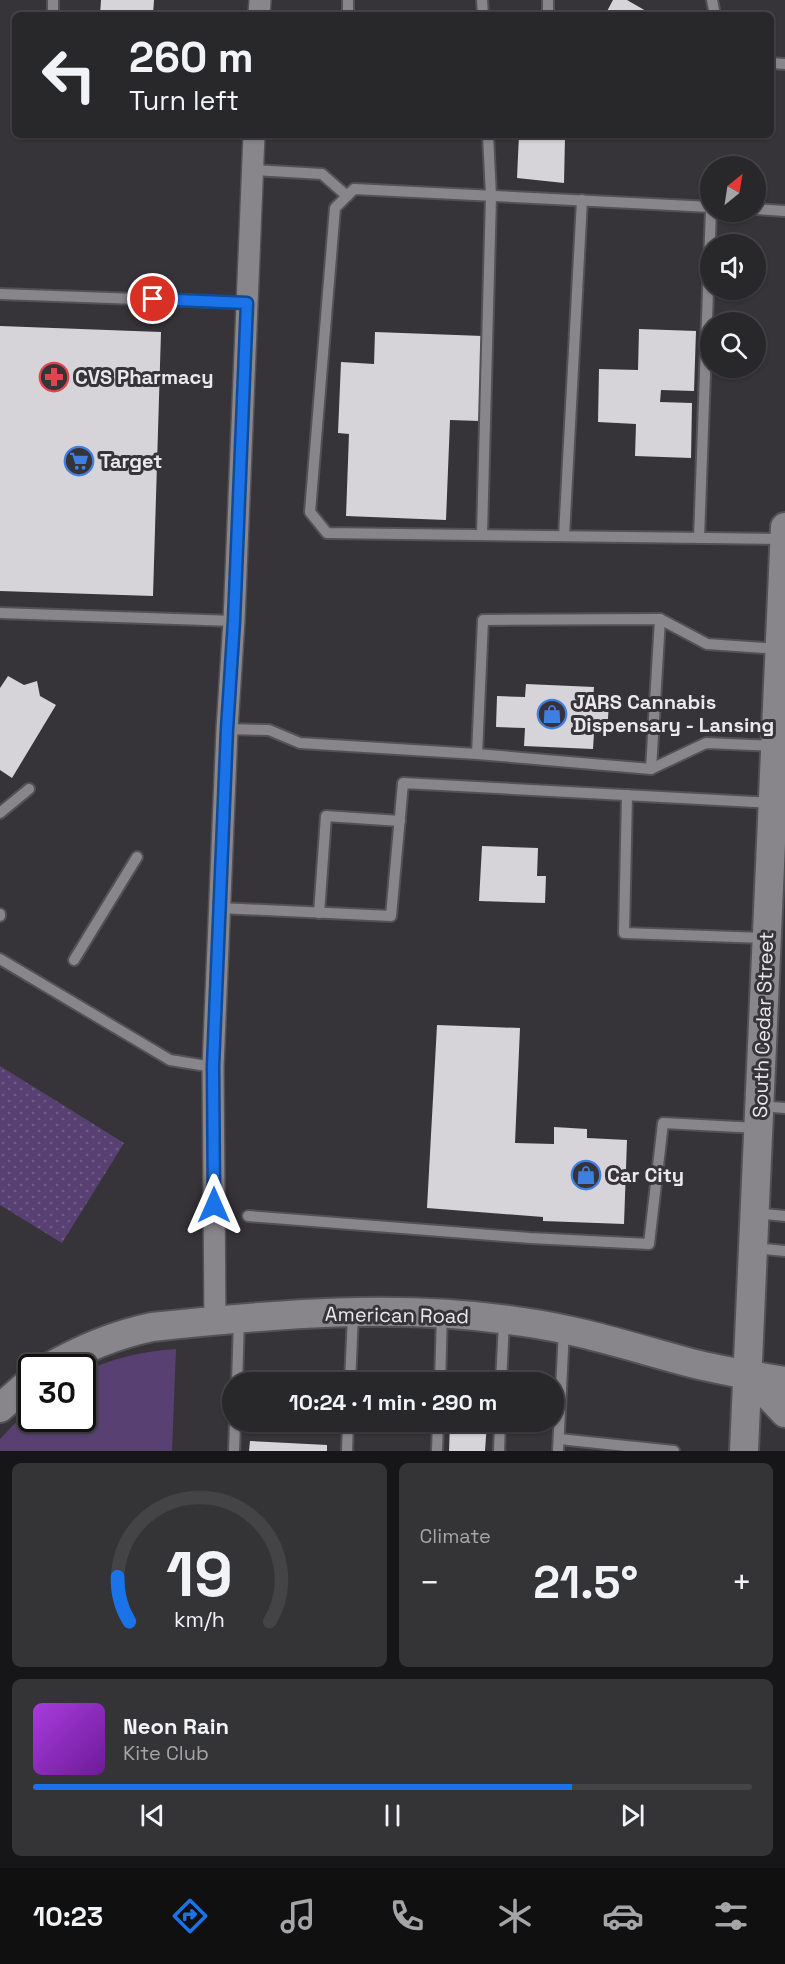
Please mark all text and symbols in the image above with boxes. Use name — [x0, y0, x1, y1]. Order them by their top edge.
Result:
text: 260 m — [129, 31, 254, 84]
icon: left — [30, 36, 108, 114]
text: Turn left — [129, 83, 239, 118]
north arrow — [700, 156, 766, 222]
map controls — [700, 156, 766, 378]
button: sound — [700, 234, 766, 300]
pin — [127, 273, 178, 324]
icon: arrive — [136, 282, 169, 315]
button: search — [700, 312, 766, 378]
pharmacy icon: CVS Pharmacy — [38, 361, 70, 393]
place label: CVS Pharmacy — [75, 364, 213, 390]
supermarket icon: Target — [63, 445, 95, 477]
place label: Target — [100, 448, 162, 474]
place label: JARS Cannabis Dispensary - Lansing — [573, 689, 774, 738]
shop icon: JARS Cannabis Dispensary - Lansing — [536, 698, 568, 730]
street label: South Cedar Street — [747, 931, 779, 1119]
shop icon: Car City — [570, 1159, 602, 1191]
place label: Car City — [607, 1162, 684, 1188]
position arrow — [182, 1173, 246, 1237]
street label: American Road — [325, 1301, 469, 1329]
speed limit sign: 30 — [18, 1354, 96, 1432]
text: 10:24 · 1 min · 290 m — [289, 1388, 497, 1416]
text: Climate — [420, 1523, 491, 1549]
text: 19 — [166, 1535, 233, 1614]
text: 21.5° — [533, 1554, 638, 1611]
text: − — [420, 1562, 440, 1604]
text: + — [732, 1562, 752, 1604]
text: km/h — [174, 1606, 225, 1633]
text: Neon Rain — [123, 1712, 229, 1740]
text: Kite Club — [123, 1740, 209, 1766]
icon: previous — [136, 1799, 169, 1832]
icon: pause — [376, 1799, 409, 1832]
icon: next — [616, 1799, 649, 1832]
icon: directions — [169, 1895, 211, 1937]
icon: music — [277, 1895, 319, 1937]
icon: phone — [386, 1895, 428, 1937]
icon: climate — [494, 1895, 536, 1937]
icon: car — [602, 1895, 644, 1937]
icon: filters — [710, 1895, 752, 1937]
text: 10:23 — [33, 1899, 103, 1934]

